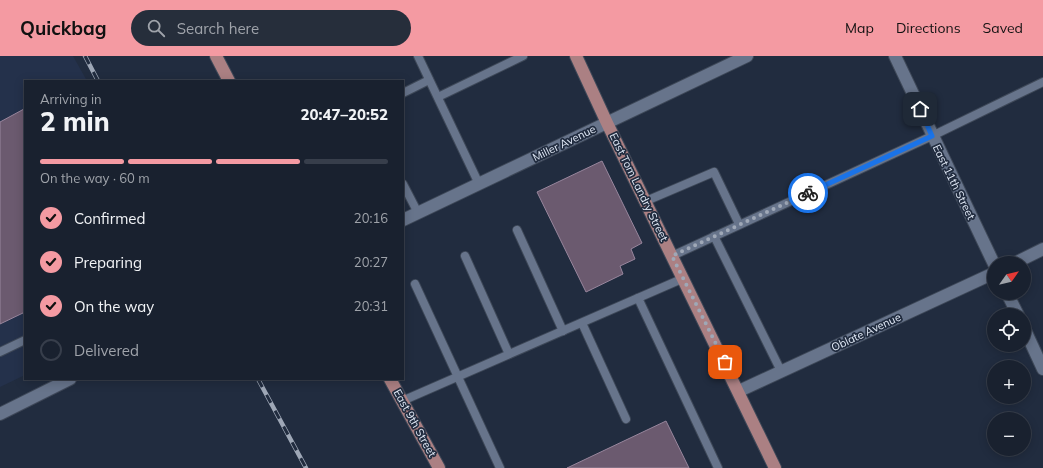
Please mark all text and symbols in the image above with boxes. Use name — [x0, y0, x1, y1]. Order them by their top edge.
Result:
search box — [131, 10, 411, 46]
text: Quickbag — [20, 16, 107, 40]
icon: search — [145, 17, 167, 39]
text: Search here — [177, 19, 259, 38]
text: Map — [845, 19, 874, 37]
text: Directions — [896, 19, 961, 37]
text: Saved — [983, 19, 1023, 37]
text: Arriving in — [40, 91, 102, 107]
pin — [903, 92, 937, 126]
icon: home — [909, 98, 931, 120]
text: 2 min — [40, 105, 110, 138]
text: 20:47–20:52 — [301, 105, 388, 124]
street label: Miller Avenue — [530, 122, 598, 164]
street label: East Tom Landry Street — [607, 131, 671, 244]
street label: East 11th Street — [930, 142, 978, 222]
text: On the way · 60 m — [40, 170, 150, 186]
courier — [788, 173, 828, 213]
icon: bike — [797, 182, 819, 204]
icon: check — [40, 207, 62, 229]
text: Confirmed — [74, 209, 145, 228]
text: 20:16 — [354, 210, 388, 226]
icon: check — [40, 251, 62, 273]
text: Preparing — [74, 253, 142, 272]
text: 20:27 — [354, 254, 388, 270]
north arrow — [987, 256, 1031, 300]
map controls — [987, 256, 1031, 456]
icon: check — [40, 295, 62, 317]
text: On the way — [74, 297, 154, 316]
text: 20:31 — [354, 298, 388, 314]
button: locate — [987, 308, 1031, 352]
street label: Oblate Avenue — [829, 310, 903, 354]
text: Delivered — [74, 341, 139, 360]
pin — [708, 345, 742, 379]
icon: bag — [714, 351, 736, 373]
button: + — [987, 360, 1031, 404]
street label: East 9th Street — [391, 387, 439, 459]
button: − — [987, 412, 1031, 456]

